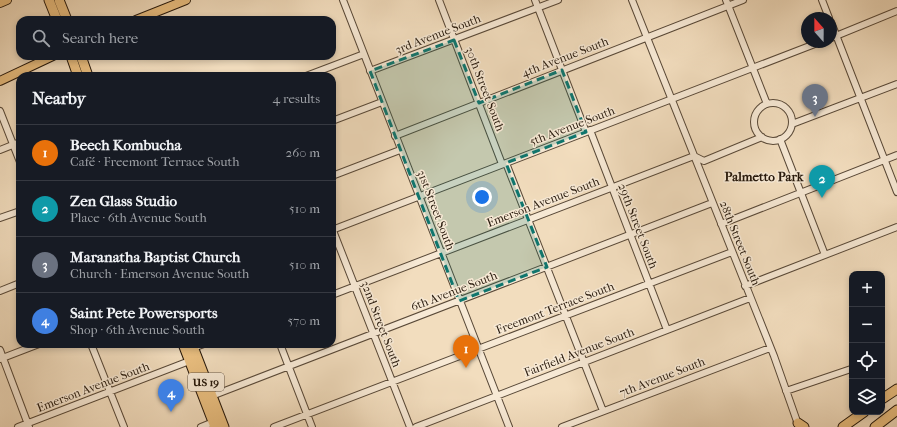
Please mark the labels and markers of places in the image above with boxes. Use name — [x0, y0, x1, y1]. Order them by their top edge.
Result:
pin: 3 — [802, 84, 828, 117]
pin: 2 — [809, 165, 835, 198]
pin: 1 — [453, 335, 479, 368]
pin: 4 — [158, 379, 184, 412]

